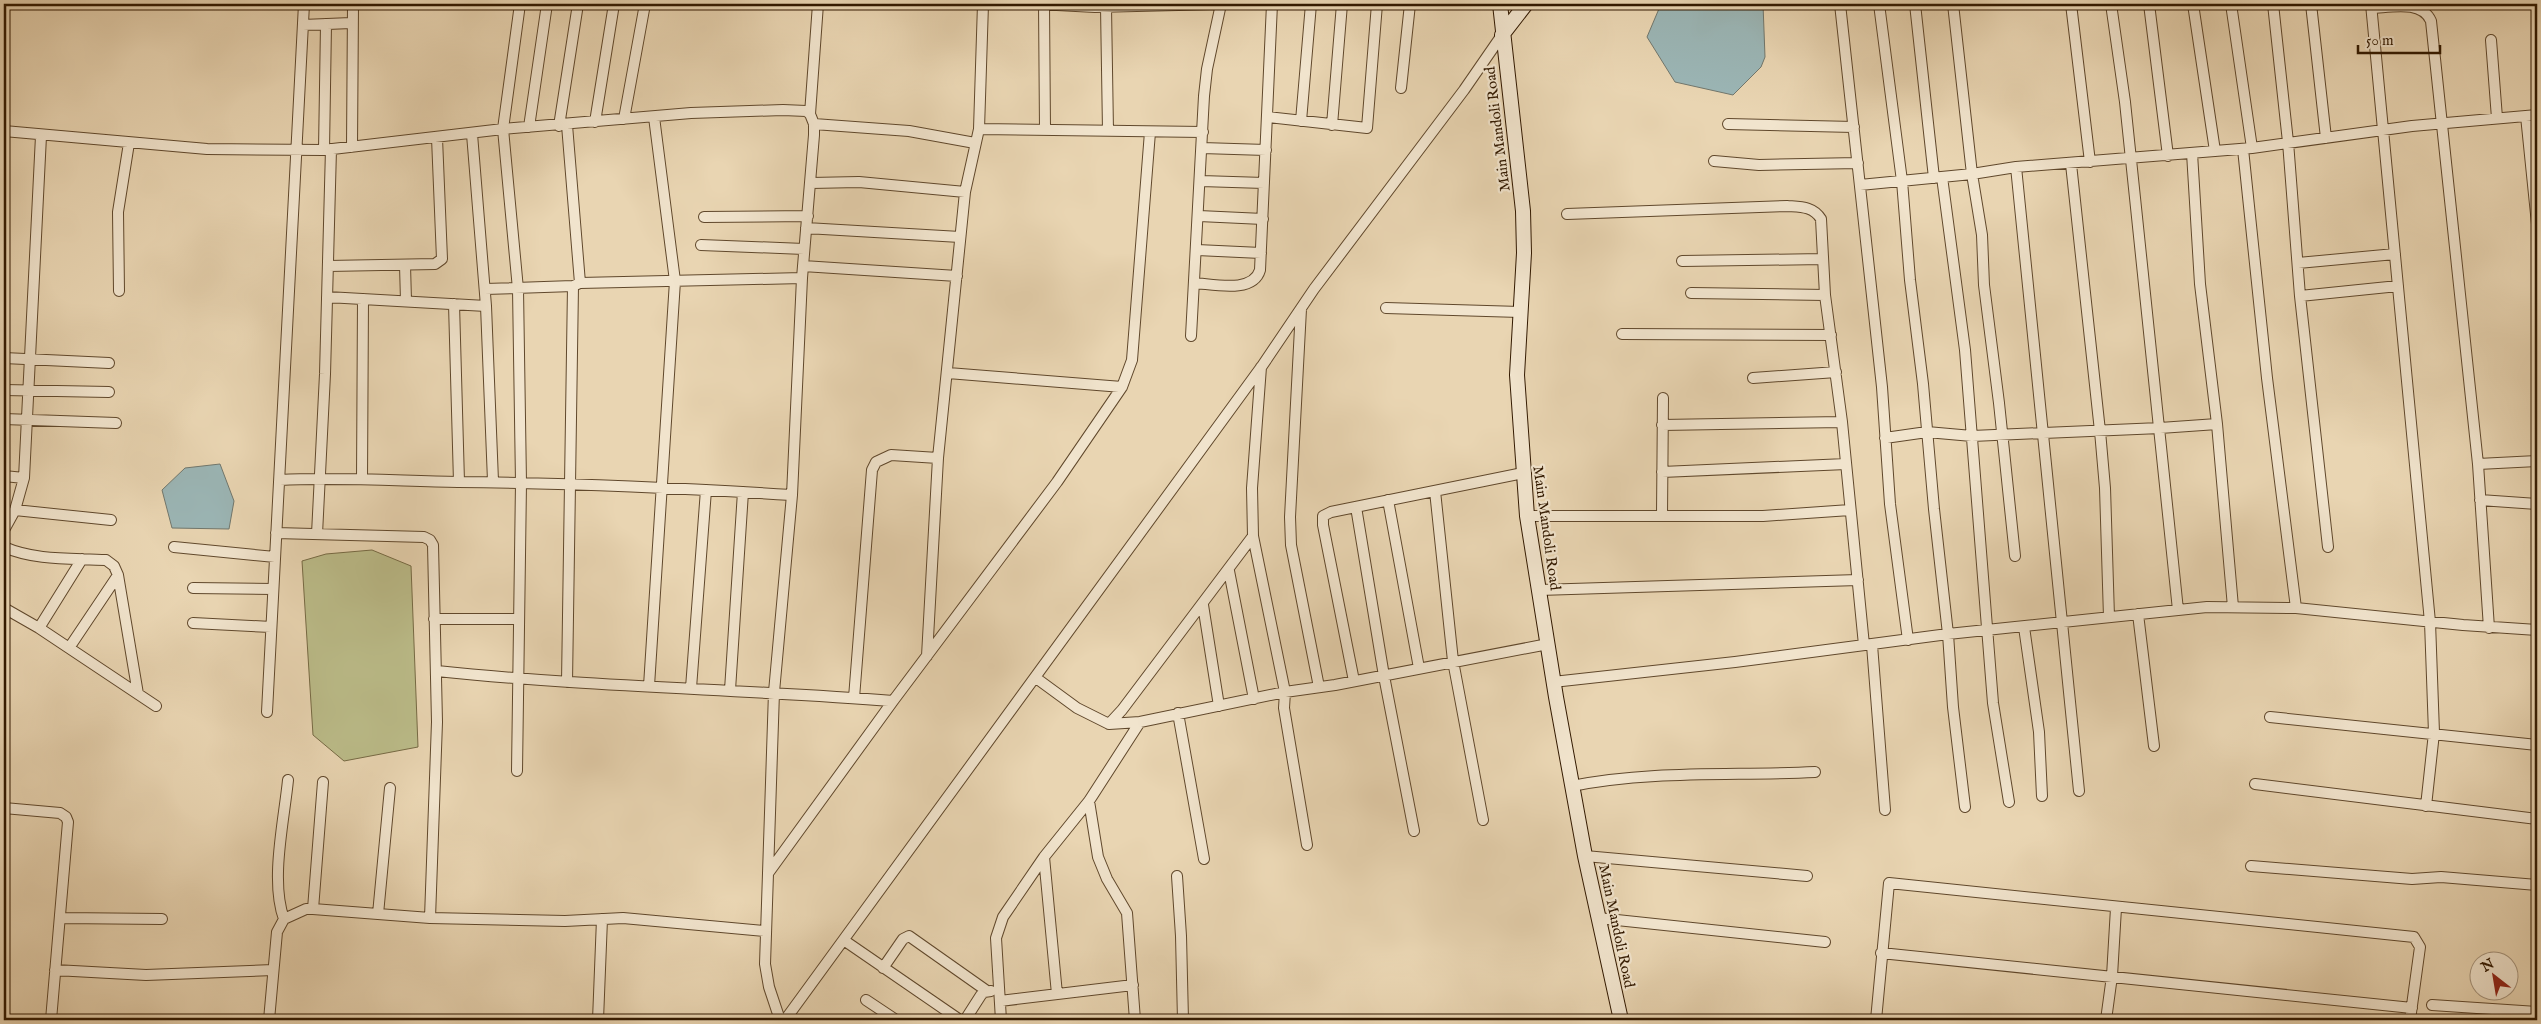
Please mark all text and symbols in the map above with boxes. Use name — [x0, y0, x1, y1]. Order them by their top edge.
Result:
scale bar — [2358, 22, 2441, 54]
text: 50 m — [2366, 31, 2394, 50]
street label: Main Mandoli Road — [1480, 64, 1515, 193]
street label: Main Mandoli Road — [1528, 464, 1565, 593]
street label: Main Mandoli Road — [1594, 863, 1639, 991]
north arrow — [2468, 952, 2518, 1002]
text: N — [2477, 955, 2498, 977]

